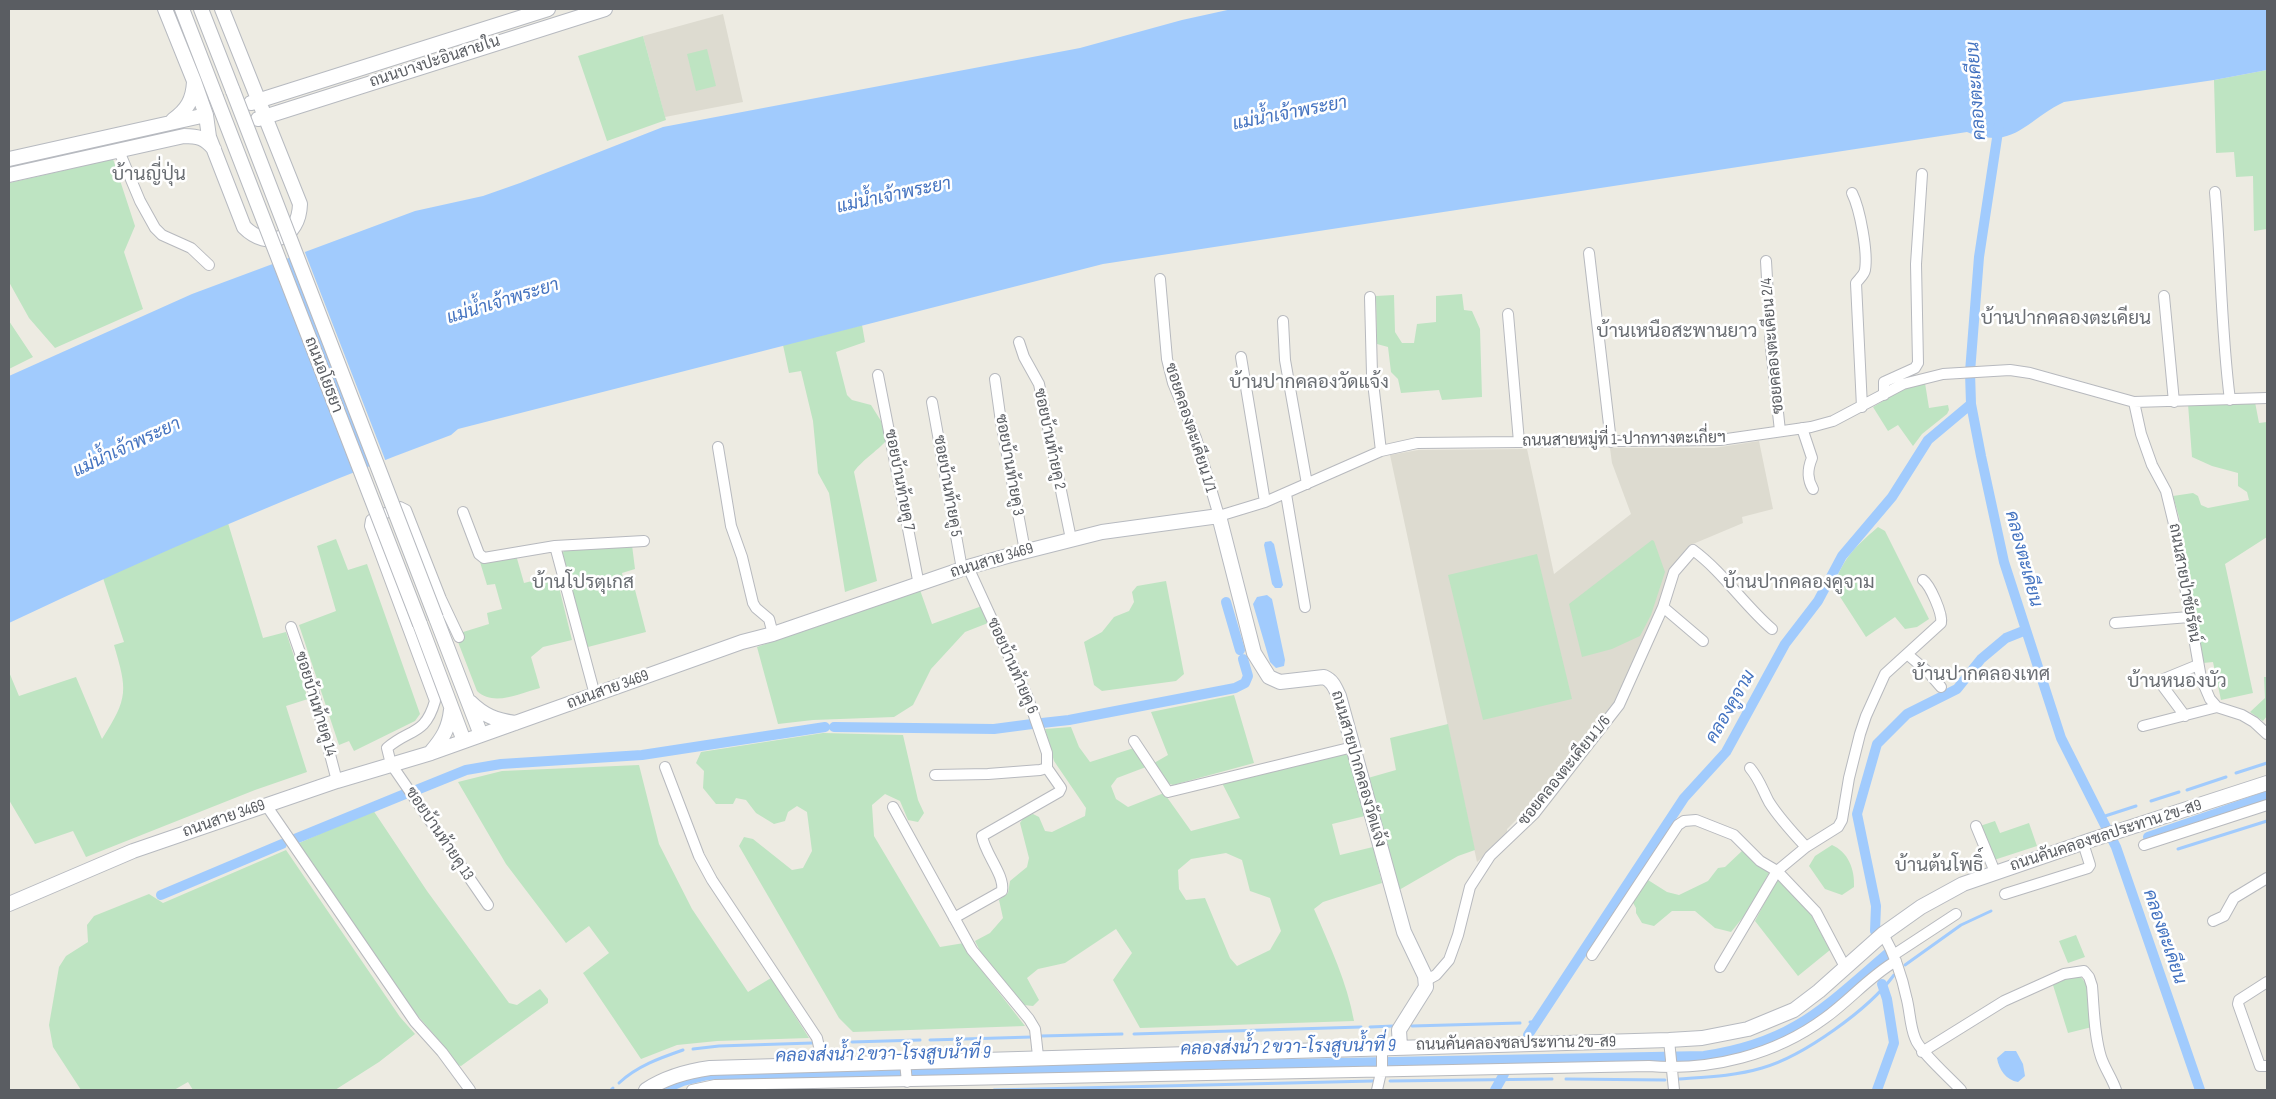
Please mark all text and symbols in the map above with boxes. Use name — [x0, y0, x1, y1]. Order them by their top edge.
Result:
street label: ถนนบางปะอินสายใน — [367, 32, 503, 92]
water label: คลองตะเคียน — [1963, 41, 1991, 141]
water label: แม่น้ำเจ้าพระยา — [1231, 92, 1349, 136]
district label: บ้านญี่ปุ่น — [112, 164, 186, 186]
water label: แม่น้ำเจ้าพระยา — [835, 173, 953, 219]
water label: แม่น้ำเจ้าพระยา — [444, 275, 562, 329]
street label: ซอยคลองตะเคียน 2/4 — [1757, 277, 1789, 415]
district label: บ้านปากคลองตะเคียน — [1981, 308, 2151, 330]
district label: บ้านเหนือสะพานยาว — [1597, 321, 1757, 343]
street label: ถนนอโยธยา — [300, 334, 346, 416]
street label: ซอยคลองตะเคียน 1/1 — [1160, 361, 1220, 495]
district label: บ้านปากคลองวัดแจ้ง — [1229, 372, 1389, 394]
street label: ซอยบ้านท้ายคู 2 — [1029, 387, 1069, 491]
street label: ซอยบ้านท้ายคู 3 — [991, 413, 1027, 517]
water label: แม่น้ำเจ้าพระยา — [70, 414, 184, 482]
street label: ซอยบ้านท้ายคู 7 — [880, 428, 918, 532]
street label: ถนนสายหมู่ที่ 1-ปากทางตะเกี่ยฯ — [1522, 429, 1726, 451]
street label: ซอยบ้านท้ายคู 5 — [929, 434, 965, 538]
water label: คลองตะเคียน — [2000, 509, 2046, 609]
street label: ถนนสายป่าชัยรัตน์ — [2164, 522, 2204, 644]
street label: ถนนสาย 3469 — [948, 539, 1036, 583]
district label: บ้านโปรตุเกส — [532, 572, 634, 594]
district label: บ้านปากคลองคูจาม — [1723, 572, 1875, 594]
street label: ซอยบ้านท้ายคู 6 — [982, 615, 1042, 717]
street label: ซอยบ้านท้ายคู 14 — [290, 649, 340, 759]
district label: บ้านปากคลองเทศ — [1912, 664, 2050, 686]
street label: ถนนสาย 3469 — [564, 666, 652, 714]
water label: คลองคูจาม — [1701, 667, 1761, 747]
district label: บ้านหนองบัว — [2127, 671, 2227, 693]
street label: ถนนสายปากคลองวัดแจ้ง — [1326, 688, 1390, 850]
street label: ซอยคลองตะเคียน 1/6 — [1515, 712, 1615, 830]
street label: ซอยบ้านท้ายคู 13 — [401, 784, 477, 884]
street label: ถนนสาย 3469 — [180, 796, 268, 842]
street label: ถนนคันคลองชลประทาน 2ข-ส9 — [2008, 796, 2204, 876]
district label: บ้านต้นโพธิ์ — [1895, 855, 1983, 877]
water label: คลองตะเคียน — [2138, 887, 2190, 987]
street label: ถนนคันคลองชลประทาน 2ข-ส9 — [1416, 1033, 1616, 1055]
water label: คลองส่งน้ำ 2 ขวา-โรงสูบน้ำที่ 9 — [1180, 1035, 1396, 1061]
water label: คลองส่งน้ำ 2 ขวา-โรงสูบน้ำที่ 9 — [775, 1042, 991, 1068]

